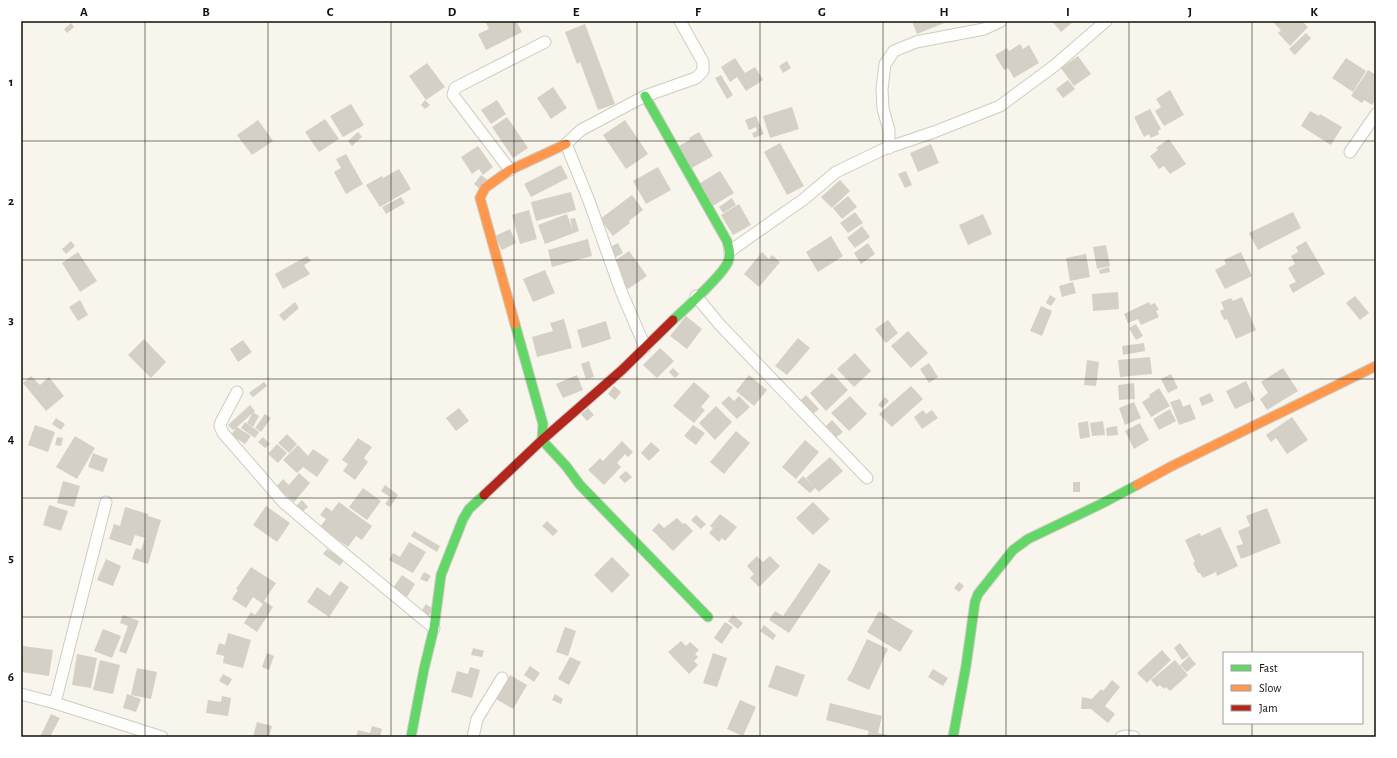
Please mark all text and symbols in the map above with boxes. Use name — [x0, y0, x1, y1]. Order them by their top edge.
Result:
text: A — [80, 6, 88, 19]
text: B — [202, 6, 210, 19]
text: C — [327, 6, 334, 19]
text: D — [448, 6, 457, 19]
text: E — [573, 6, 580, 19]
text: F — [695, 6, 702, 19]
text: G — [818, 6, 826, 19]
text: H — [939, 6, 949, 19]
text: I — [1066, 6, 1070, 19]
text: J — [1188, 6, 1192, 19]
text: K — [1310, 6, 1318, 19]
text: 1 — [9, 76, 13, 89]
text: 2 — [8, 195, 14, 208]
text: 3 — [8, 314, 14, 327]
text: 4 — [8, 433, 15, 446]
text: 5 — [8, 552, 14, 565]
legend — [1223, 652, 1363, 724]
text: Fast — [1259, 662, 1278, 674]
text: 6 — [8, 671, 14, 684]
text: Slow — [1259, 682, 1281, 694]
text: Jam — [1259, 702, 1278, 714]

